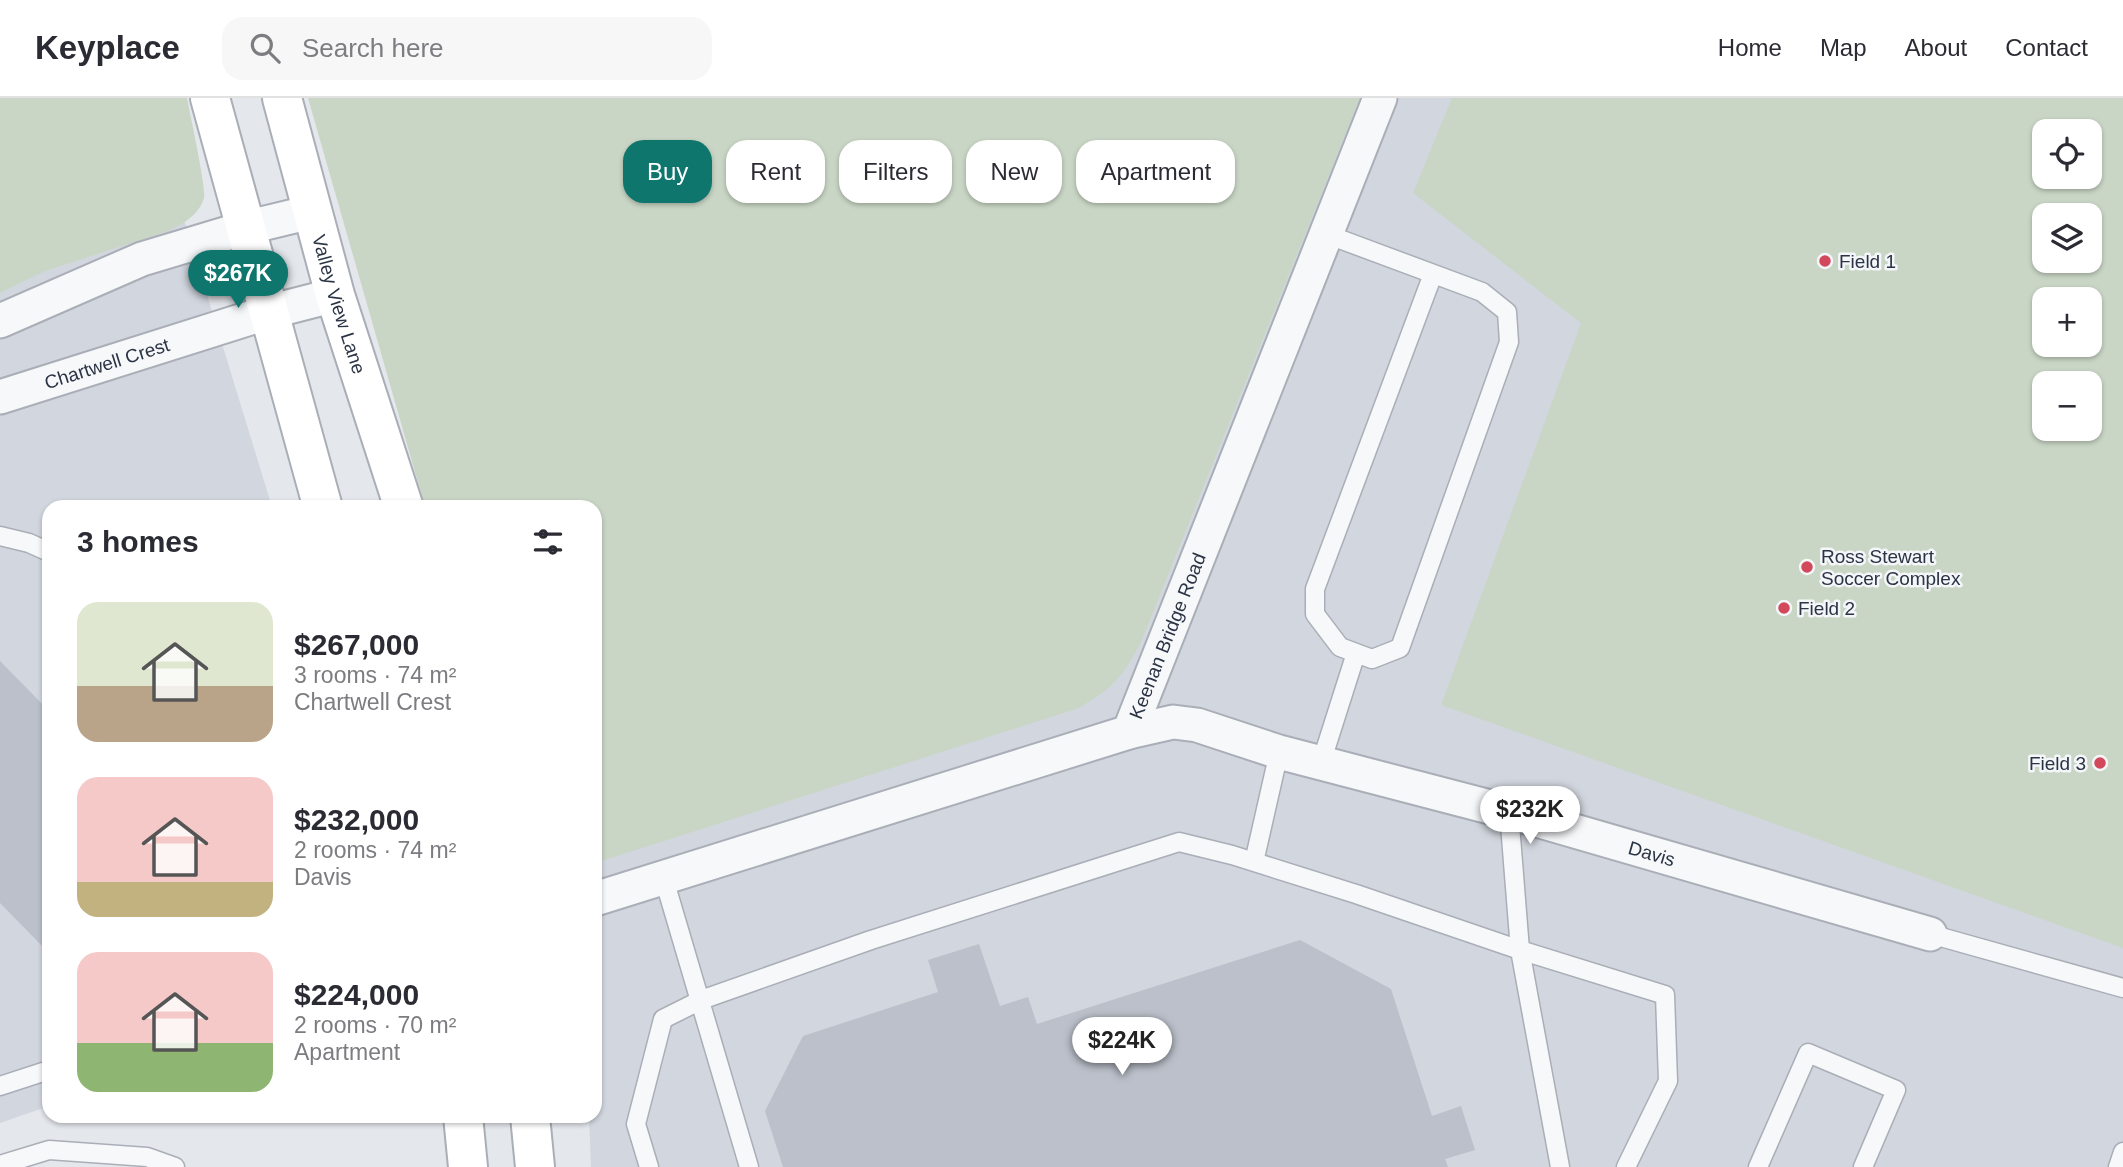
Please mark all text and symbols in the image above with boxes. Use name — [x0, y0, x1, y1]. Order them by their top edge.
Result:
search box — [222, 17, 712, 80]
text: Keyplace — [35, 29, 180, 66]
icon: search — [246, 29, 284, 67]
text: Search here — [302, 33, 444, 63]
text: Home — [1718, 34, 1782, 61]
text: Map — [1820, 34, 1867, 61]
text: About — [1905, 34, 1967, 61]
text: Contact — [2005, 34, 2088, 61]
map controls — [2032, 119, 2102, 441]
button: locate — [2032, 119, 2102, 189]
chip: Buy — [623, 140, 712, 203]
chip: Rent — [726, 140, 825, 203]
chip: Filters — [839, 140, 952, 203]
chip: New — [966, 140, 1062, 203]
chip: Apartment — [1076, 140, 1235, 203]
button: layers — [2032, 203, 2102, 273]
street label: Valley View Lane — [308, 232, 370, 376]
pin: $267K — [189, 250, 287, 310]
place label: Field 1 — [1839, 251, 1896, 272]
marker: Field 1 — [1817, 253, 1833, 269]
text: $267K — [204, 260, 272, 286]
button: + — [2032, 287, 2102, 357]
street label: Chartwell Crest — [42, 334, 173, 393]
button: − — [2032, 371, 2102, 441]
icon: filters — [529, 523, 567, 561]
text: 3 homes — [77, 525, 199, 558]
place label: Ross Stewart Soccer Complex — [1821, 546, 1961, 589]
street label: Keenan Bridge Road — [1125, 550, 1210, 722]
marker: Ross Stewart Soccer Complex — [1799, 559, 1815, 575]
place label: Field 2 — [1798, 598, 1855, 619]
marker: Field 2 — [1776, 600, 1792, 616]
text: $267,000 — [294, 628, 419, 661]
icon: home — [133, 630, 217, 714]
text: 3 rooms · 74 m² — [294, 662, 456, 688]
text: Chartwell Crest — [294, 689, 451, 715]
place label: Field 3 — [2029, 753, 2086, 774]
marker: Field 3 — [2092, 755, 2108, 771]
pin: $232K — [1481, 786, 1579, 846]
text: $232K — [1496, 796, 1564, 822]
text: $232,000 — [294, 803, 419, 836]
icon: home — [133, 805, 217, 889]
text: 2 rooms · 74 m² — [294, 837, 456, 863]
street label: Davis — [1626, 837, 1677, 871]
text: Davis — [294, 864, 352, 890]
text: $224,000 — [294, 978, 419, 1011]
icon: home — [133, 980, 217, 1064]
text: 2 rooms · 70 m² — [294, 1012, 456, 1038]
pin: $224K — [1073, 1018, 1171, 1077]
text: $224K — [1088, 1027, 1156, 1053]
text: Apartment — [294, 1039, 400, 1065]

